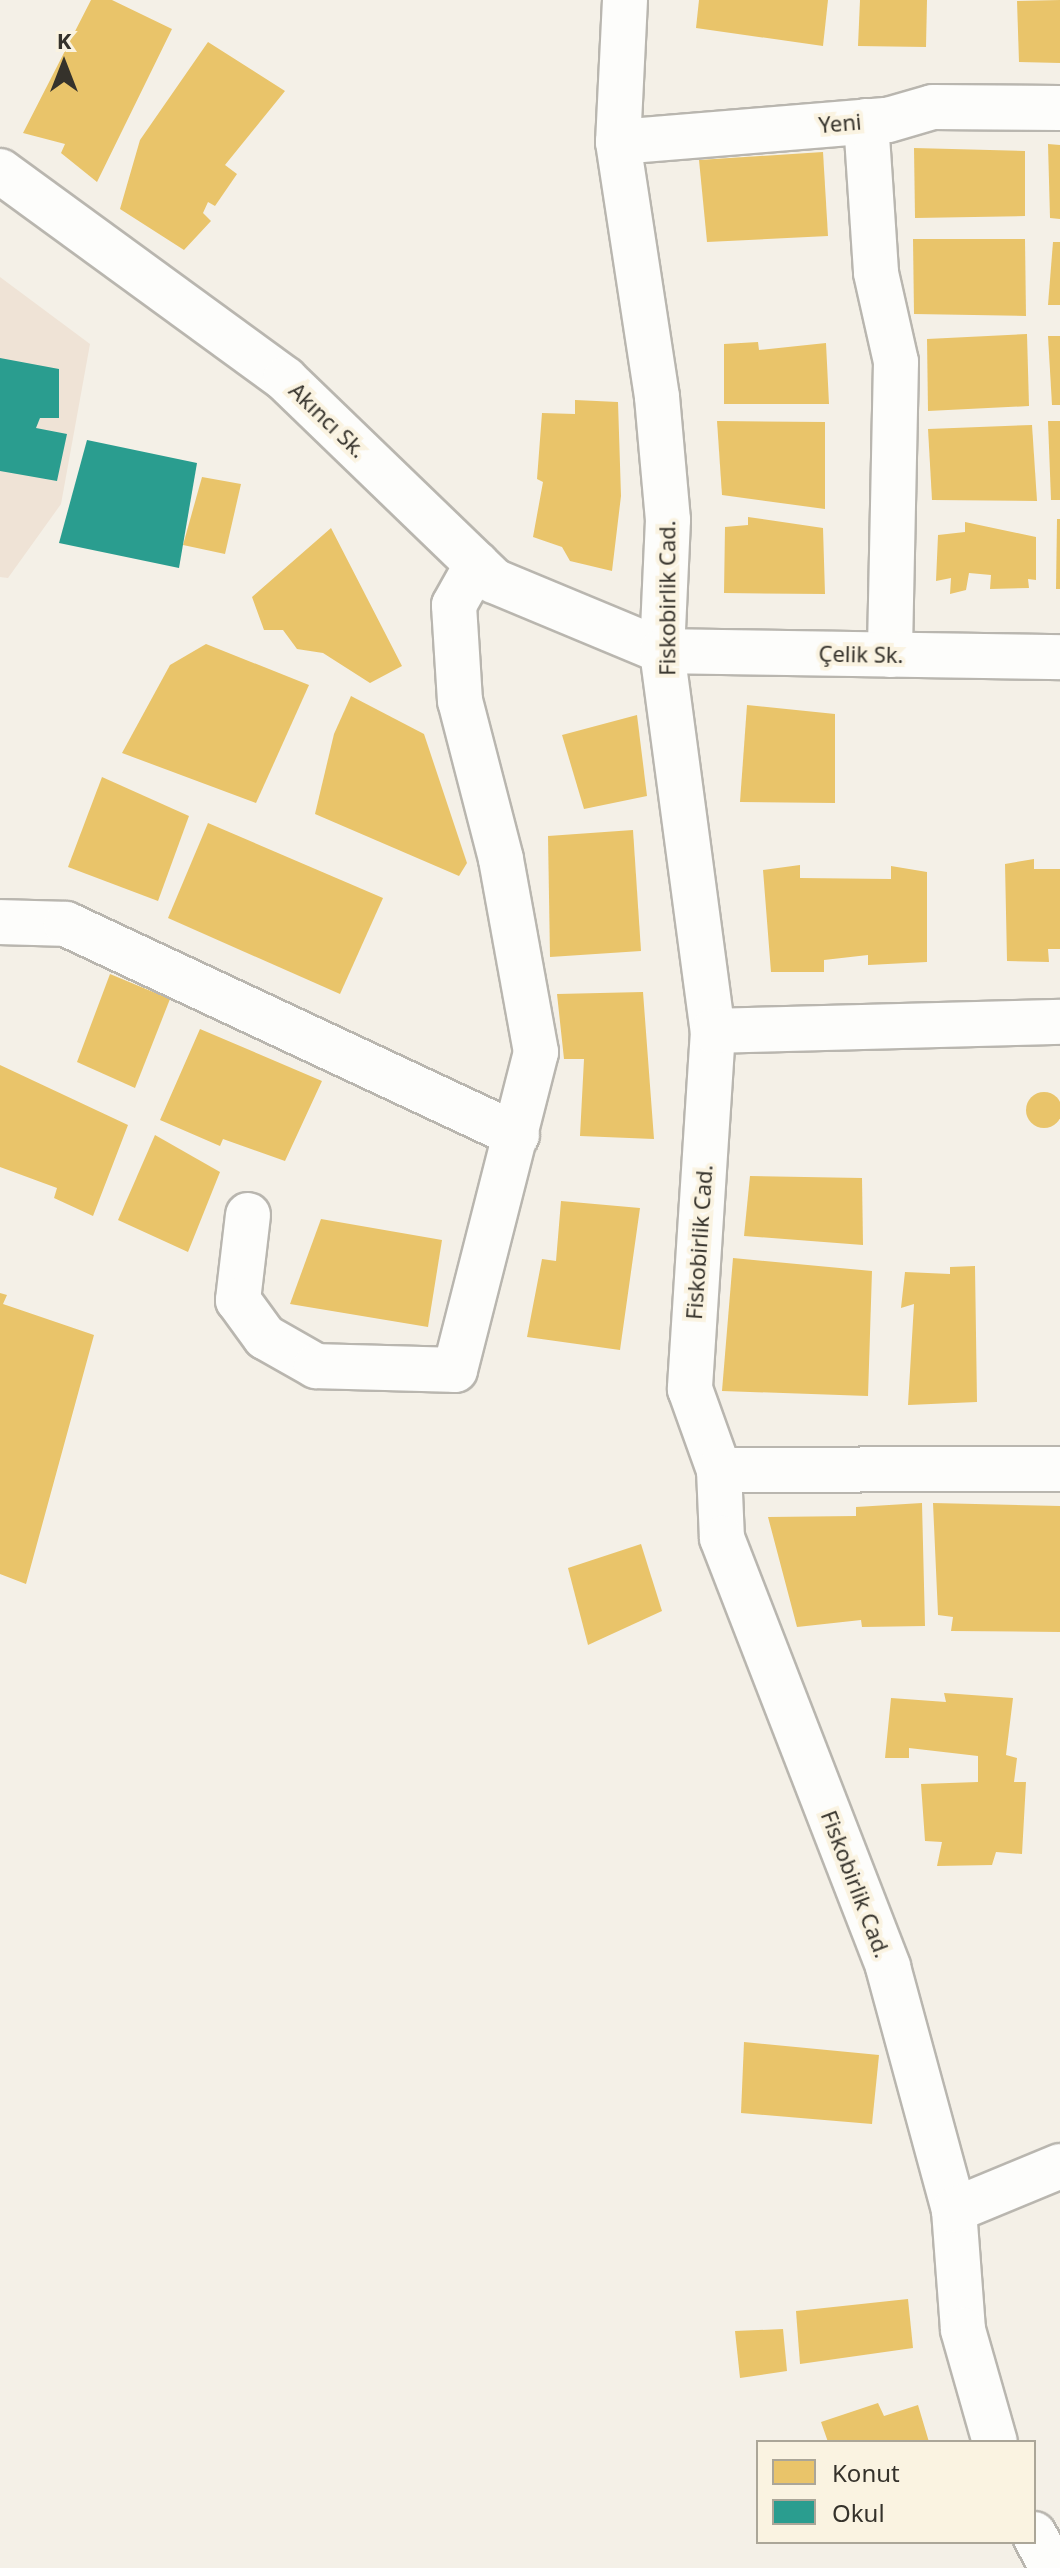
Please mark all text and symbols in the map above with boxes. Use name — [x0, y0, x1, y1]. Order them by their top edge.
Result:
north arrow — [24, 24, 104, 104]
text: K — [57, 25, 71, 55]
street label: Yeni — [817, 108, 863, 138]
street label: Akıncı Sk. — [284, 377, 372, 463]
street label: Fiskobirlik Cad. — [654, 520, 680, 676]
street label: Çelik Sk. — [818, 640, 904, 668]
street label: Fiskobirlik Cad. — [680, 1164, 718, 1320]
street label: Fiskobirlik Cad. — [816, 1807, 896, 1961]
legend — [756, 2440, 1036, 2544]
text: Konut — [832, 2456, 900, 2489]
text: Okul — [832, 2496, 885, 2529]

